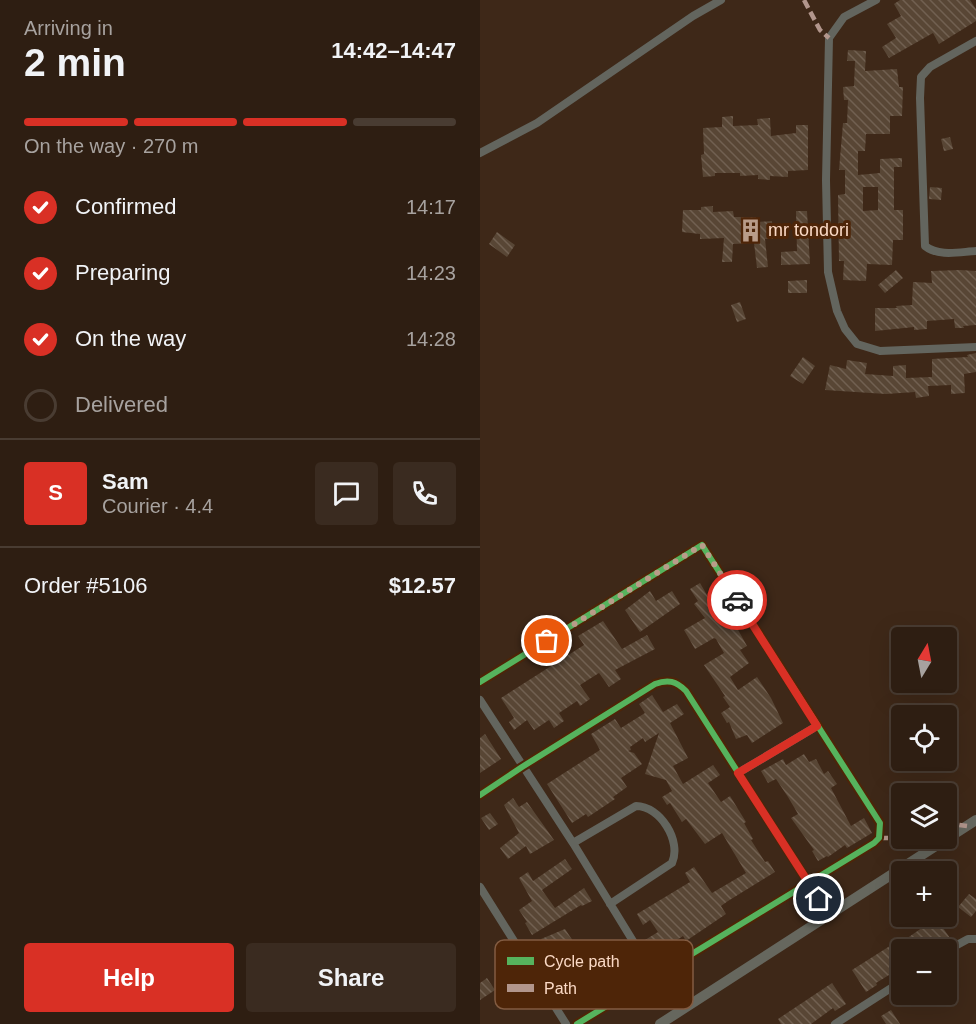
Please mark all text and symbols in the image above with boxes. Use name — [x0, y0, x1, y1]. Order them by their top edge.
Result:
text: Arriving in — [24, 17, 113, 39]
text: 14:42–14:47 — [331, 38, 456, 63]
text: 2 min — [24, 41, 126, 84]
text: On the way · 270 m — [24, 135, 199, 157]
icon: check — [24, 191, 57, 224]
text: Confirmed — [75, 194, 176, 219]
text: 14:17 — [406, 196, 456, 218]
building icon: mr tondori — [737, 217, 763, 243]
place label: mr tondori — [768, 220, 849, 240]
icon: check — [24, 257, 57, 290]
text: Preparing — [75, 260, 170, 285]
text: 14:23 — [406, 262, 456, 284]
icon: check — [24, 323, 57, 356]
text: On the way — [75, 326, 186, 351]
text: 14:28 — [406, 328, 456, 350]
text: Delivered — [75, 392, 168, 417]
button: chat — [315, 462, 378, 525]
button: phone — [393, 462, 456, 525]
text: Sam — [102, 469, 148, 494]
text: S — [48, 480, 63, 505]
text: Courier · 4.4 — [102, 495, 213, 517]
courier — [707, 570, 767, 630]
text: Order #5106 — [24, 573, 148, 598]
text: $12.57 — [389, 573, 456, 598]
icon: car — [721, 584, 754, 617]
pin — [521, 615, 572, 666]
icon: bag — [530, 624, 563, 657]
north arrow — [891, 627, 957, 693]
map controls — [891, 627, 957, 1005]
button: locate — [891, 705, 957, 771]
button: layers — [891, 783, 957, 849]
button: + — [891, 861, 957, 927]
pin — [793, 873, 844, 924]
icon: home — [802, 882, 835, 915]
button: − — [891, 939, 957, 1005]
legend — [495, 940, 693, 1009]
button: Help — [24, 943, 234, 1012]
button: Share — [246, 943, 456, 1012]
text: Cycle path — [544, 953, 620, 970]
text: Path — [544, 980, 577, 997]

